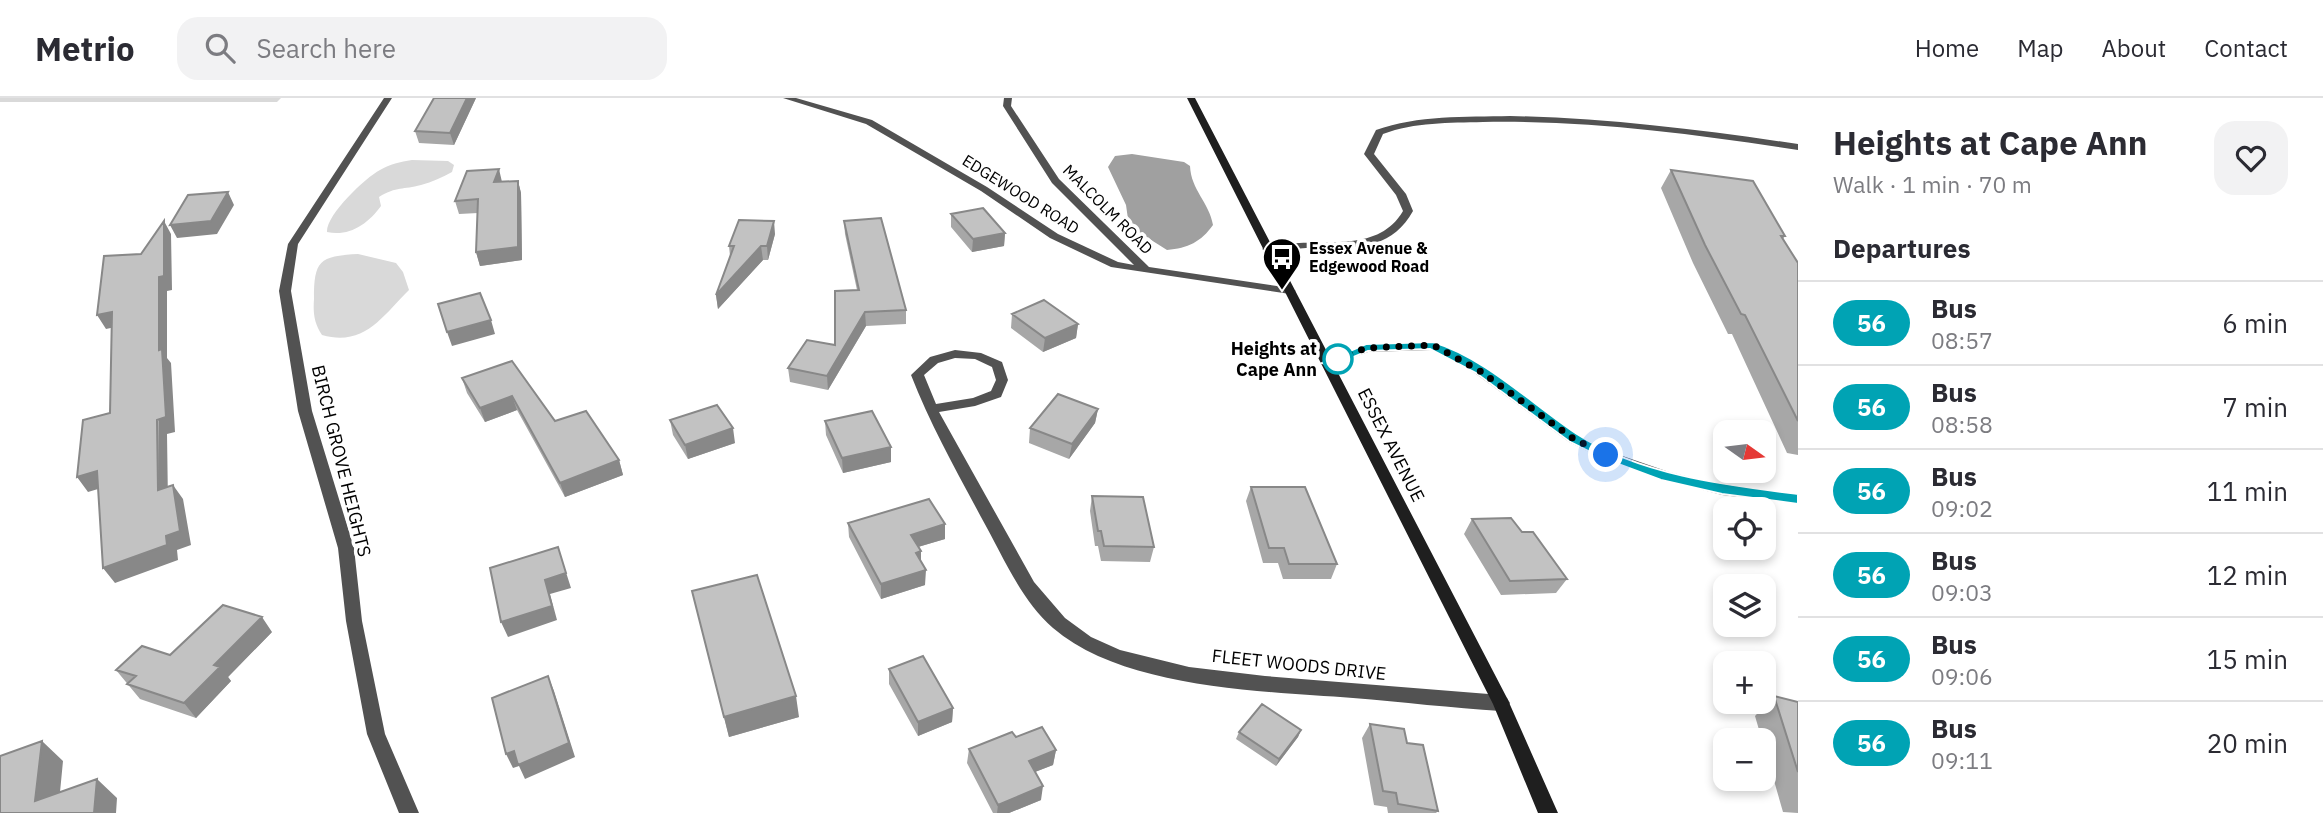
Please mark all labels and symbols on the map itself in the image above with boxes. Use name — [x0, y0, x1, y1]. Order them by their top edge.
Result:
street label: EDGEWOOD ROAD — [959, 150, 1083, 238]
street label: MALCOLM ROAD — [1059, 160, 1157, 258]
bus stop icon: Essex Avenue & Edgewood Road — [1261, 236, 1303, 291]
place label: Essex Avenue & Edgewood Road — [1309, 238, 1429, 276]
place label: Heights at Cape Ann — [1231, 337, 1317, 381]
marker: Heights at Cape Ann — [1323, 344, 1353, 374]
street label: BIRCH GROVE HEIGHTS — [307, 363, 376, 559]
street label: ESSEX AVENUE — [1353, 384, 1430, 506]
north arrow — [1713, 420, 1776, 483]
your location — [1588, 437, 1623, 472]
street label: FLEET WOODS DRIVE — [1211, 644, 1387, 685]

